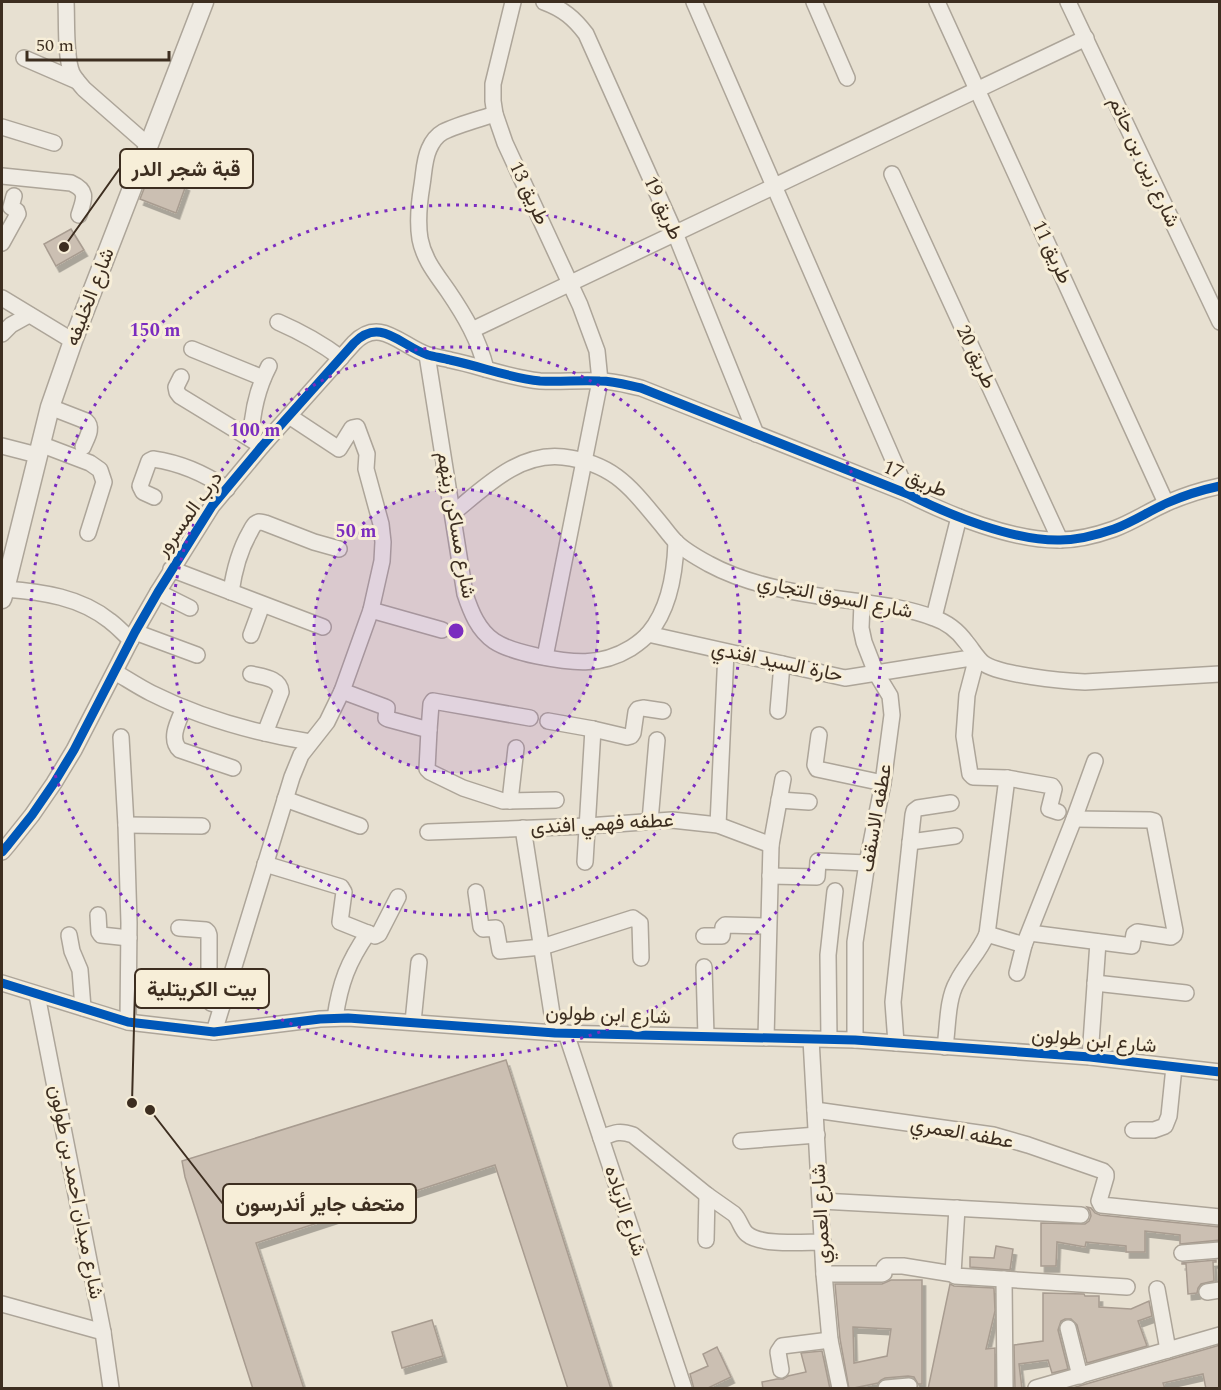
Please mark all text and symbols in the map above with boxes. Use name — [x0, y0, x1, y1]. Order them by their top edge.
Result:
scale bar — [27, 24, 170, 62]
text: 50 m — [36, 32, 74, 59]
street label: شارع زين بن حاتم — [1101, 92, 1187, 232]
callout: قبة شجر الدر — [120, 149, 253, 188]
text: قبة شجر الدر — [131, 154, 240, 186]
street label: طريق 13 — [501, 156, 557, 230]
street label: طريق 19 — [636, 171, 690, 245]
street label: طريق 11 — [1024, 215, 1080, 289]
street label: شارع الخليفه — [58, 243, 122, 351]
text: 150 m — [129, 317, 181, 344]
street label: طريق 20 — [948, 320, 1004, 394]
text: 100 m — [229, 417, 281, 444]
street label: شارع مساكن زينهم — [428, 449, 484, 601]
street label: طريق 17 — [878, 452, 952, 506]
street label: درب المسرور — [147, 465, 230, 564]
text: 50 m — [336, 518, 376, 545]
street label: شارع السوق التجاري — [755, 567, 915, 628]
centre of rings — [446, 621, 466, 641]
street label: حارة السيد افندي — [708, 633, 845, 692]
street label: عطفه الاسقف — [852, 761, 900, 875]
street label: عطفه فهمي افندى — [530, 805, 674, 844]
callout: بيت الكريتلية — [135, 969, 269, 1008]
text: بيت الكريتلية — [147, 974, 257, 1006]
street label: شارع ابن طولون — [545, 998, 671, 1032]
street label: شارع ابن طولون — [1030, 1021, 1158, 1061]
street label: شارع ميدان احمد بن طولون — [41, 1082, 111, 1302]
street label: عطفه العمري — [908, 1109, 1016, 1158]
street label: شارع الزياده — [596, 1162, 654, 1260]
street label: شارع العمري — [803, 1163, 840, 1265]
callout: متحف جاير أندرسون — [223, 1184, 416, 1223]
text: متحف جاير أندرسون — [235, 1189, 405, 1221]

